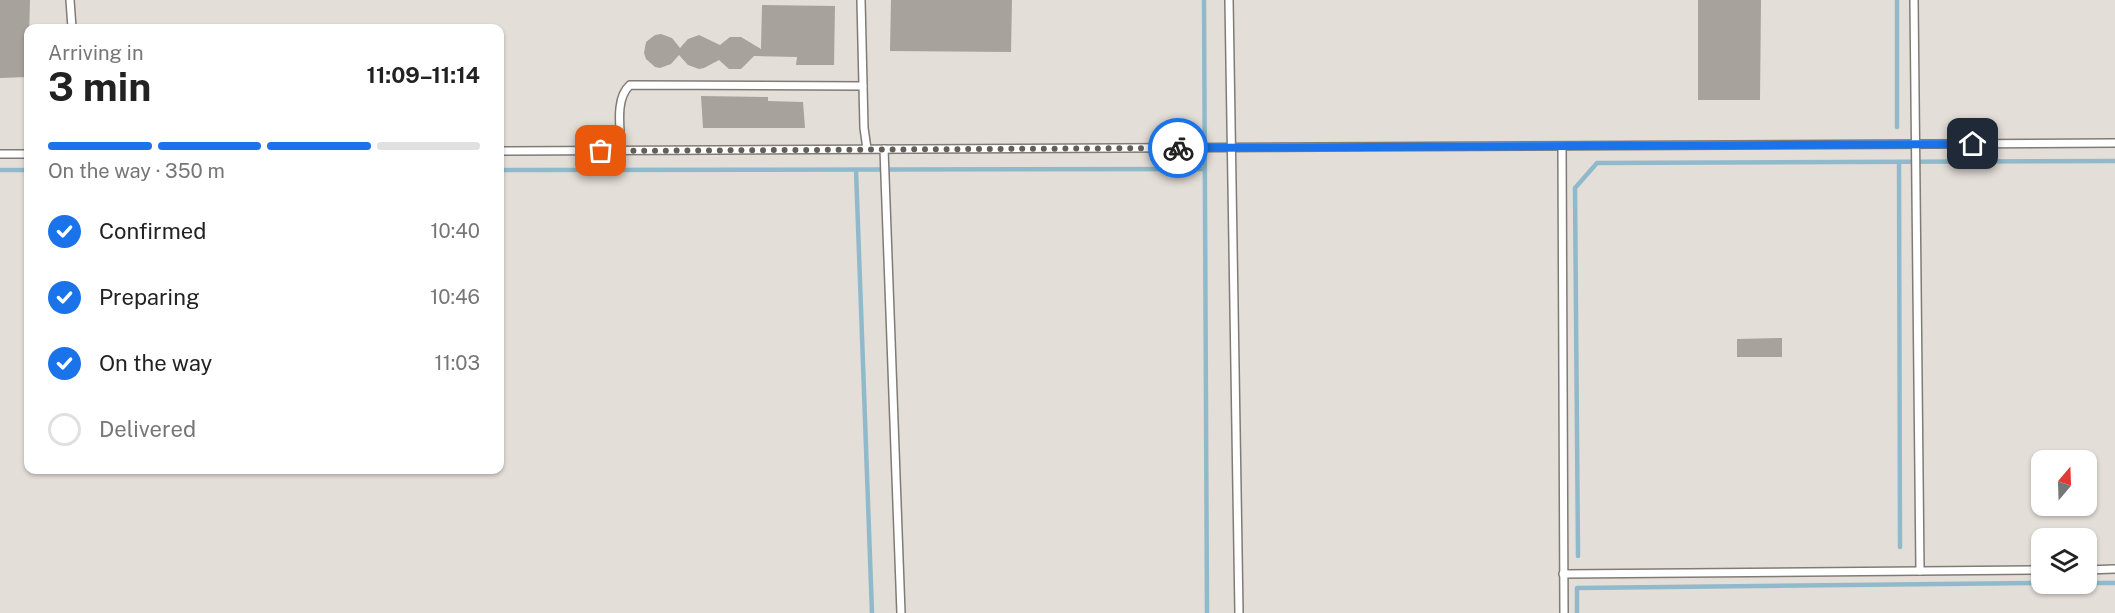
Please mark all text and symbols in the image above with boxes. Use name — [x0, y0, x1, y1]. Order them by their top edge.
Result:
text: Arriving in — [48, 41, 143, 65]
text: 11:09–11:14 — [367, 62, 480, 88]
text: 3 min — [48, 64, 151, 110]
courier — [1148, 118, 1208, 178]
pin — [1947, 118, 1998, 169]
pin — [575, 125, 626, 176]
icon: home — [1956, 127, 1989, 160]
icon: bike — [1162, 132, 1195, 165]
icon: bag — [584, 134, 617, 167]
text: On the way · 350 m — [48, 159, 225, 183]
icon: check — [48, 215, 81, 248]
text: Confirmed — [99, 218, 206, 244]
text: 10:40 — [430, 219, 480, 243]
icon: check — [48, 281, 81, 314]
text: Preparing — [99, 284, 200, 310]
text: 10:46 — [430, 285, 480, 309]
icon: check — [48, 347, 81, 380]
text: On the way — [99, 350, 212, 376]
text: 11:03 — [435, 351, 480, 375]
text: Delivered — [99, 416, 196, 442]
north arrow — [2031, 450, 2097, 516]
map controls — [2031, 450, 2097, 594]
button: layers — [2031, 528, 2097, 594]

